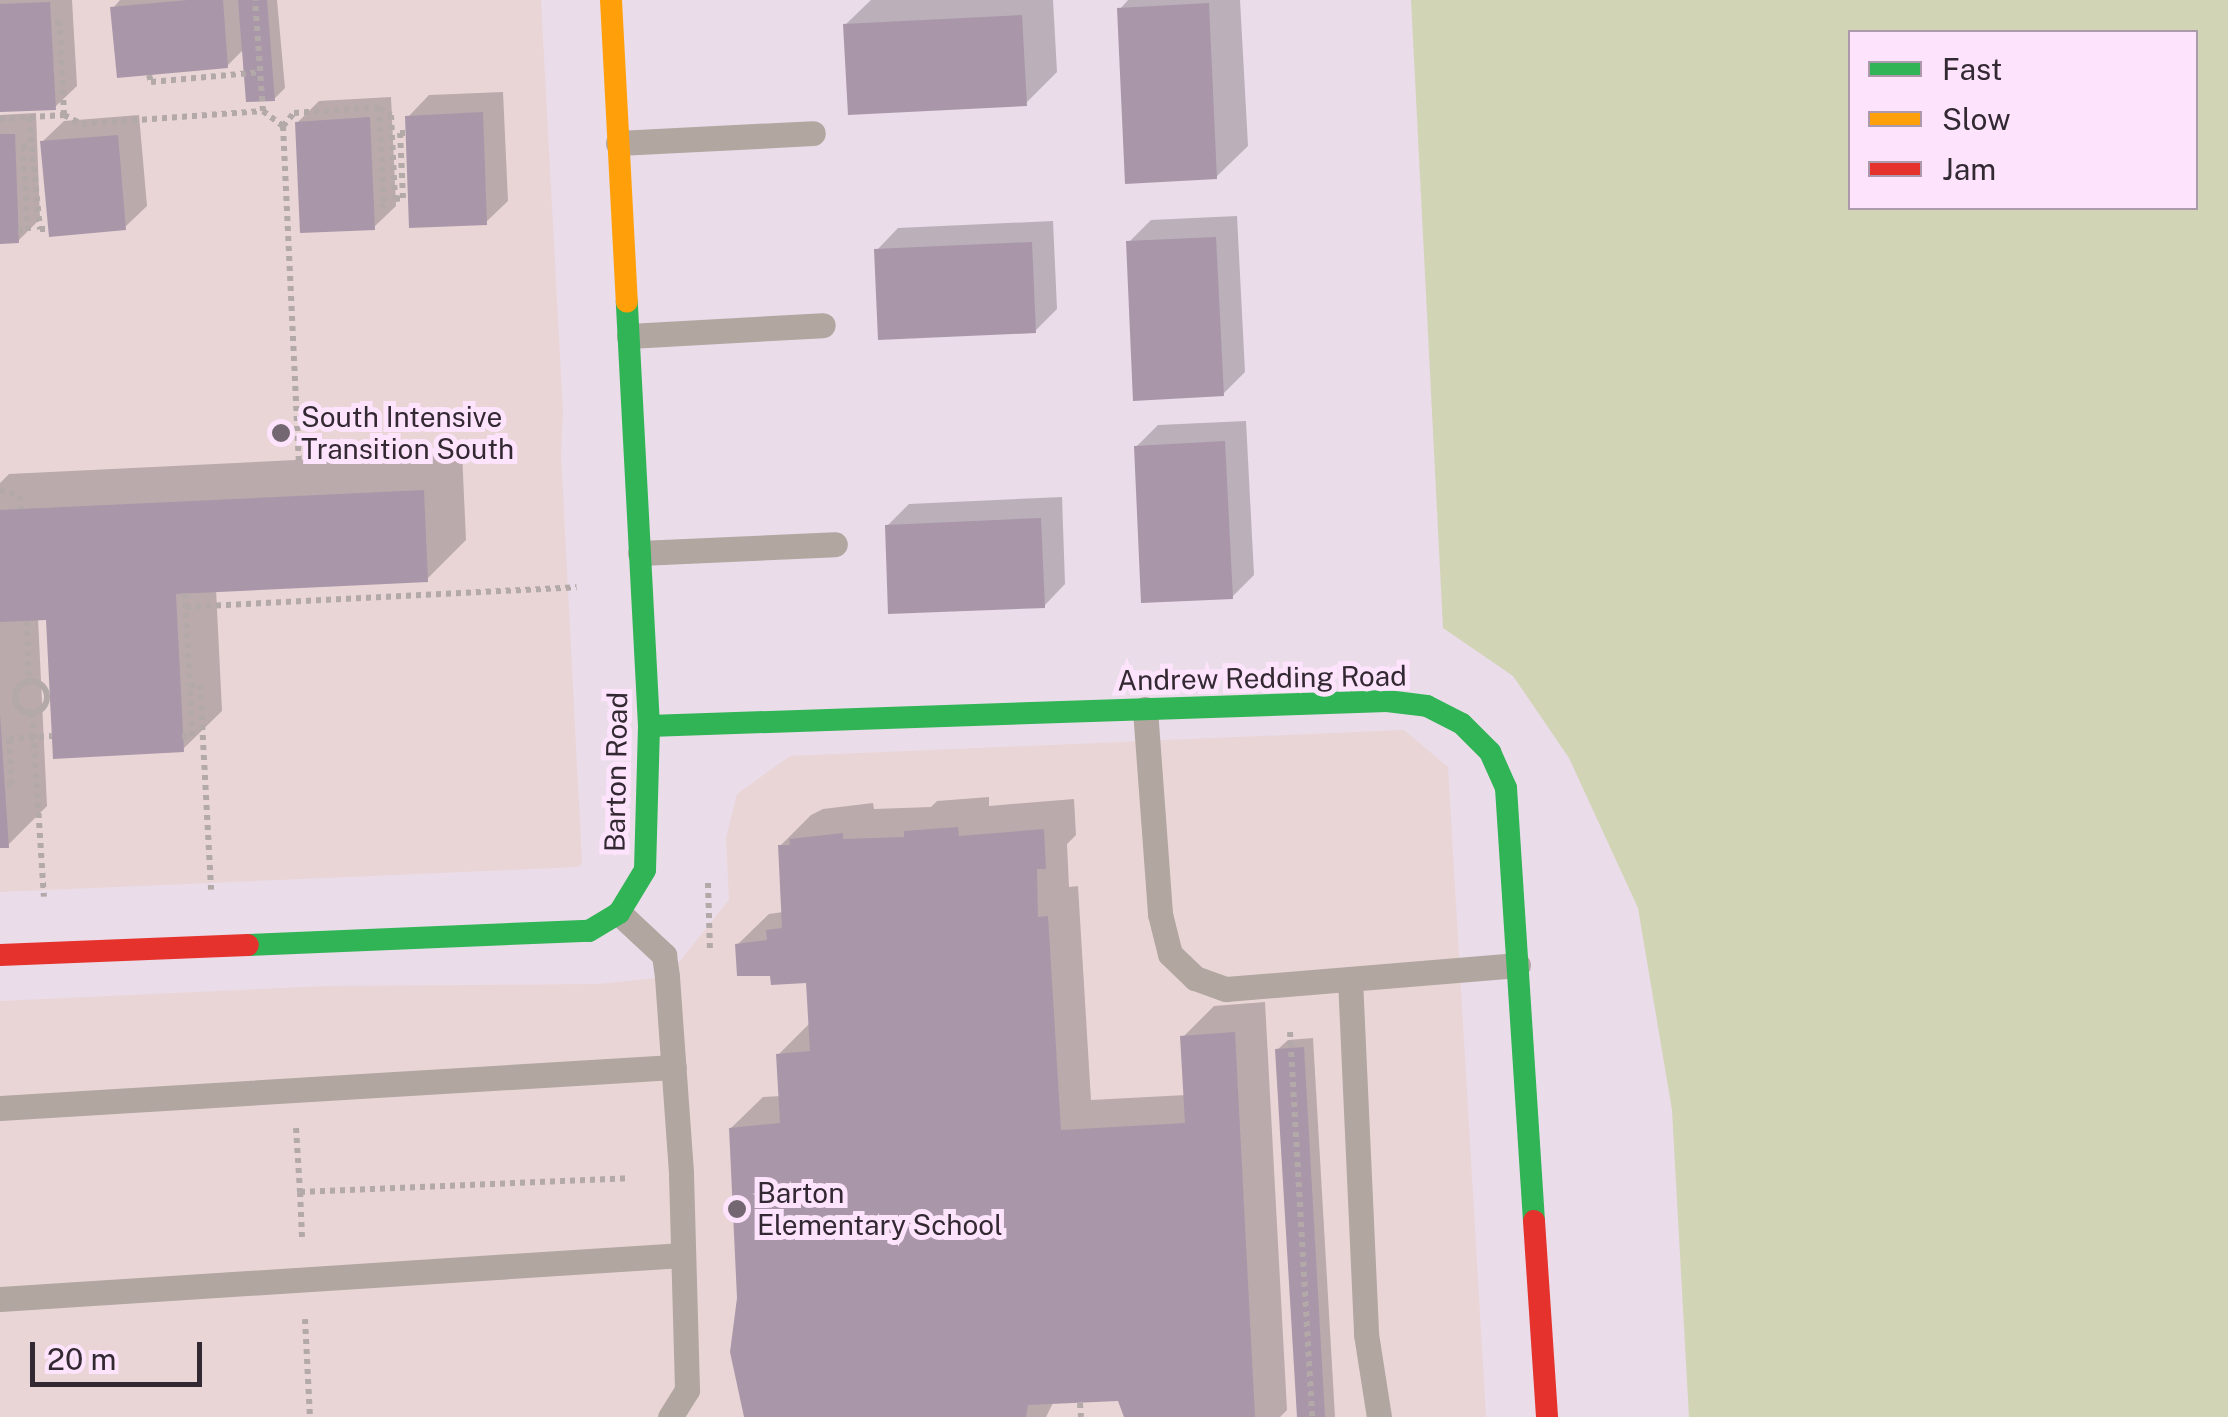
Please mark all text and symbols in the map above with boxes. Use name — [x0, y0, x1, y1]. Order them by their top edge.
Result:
legend — [1848, 30, 2198, 210]
text: Fast — [1942, 51, 2002, 87]
text: Slow — [1942, 101, 2011, 137]
text: Jam — [1942, 151, 1996, 187]
place label: South Intensive Transition South — [301, 400, 514, 466]
marker: South Intensive Transition South — [270, 422, 292, 444]
street label: Andrew Redding Road — [1117, 659, 1407, 697]
street label: Barton Road — [598, 692, 634, 852]
place label: Barton Elementary School — [757, 1176, 1003, 1242]
marker: Barton Elementary School — [726, 1198, 748, 1220]
scale bar — [35, 1322, 208, 1384]
text: 20 m — [47, 1341, 116, 1377]

